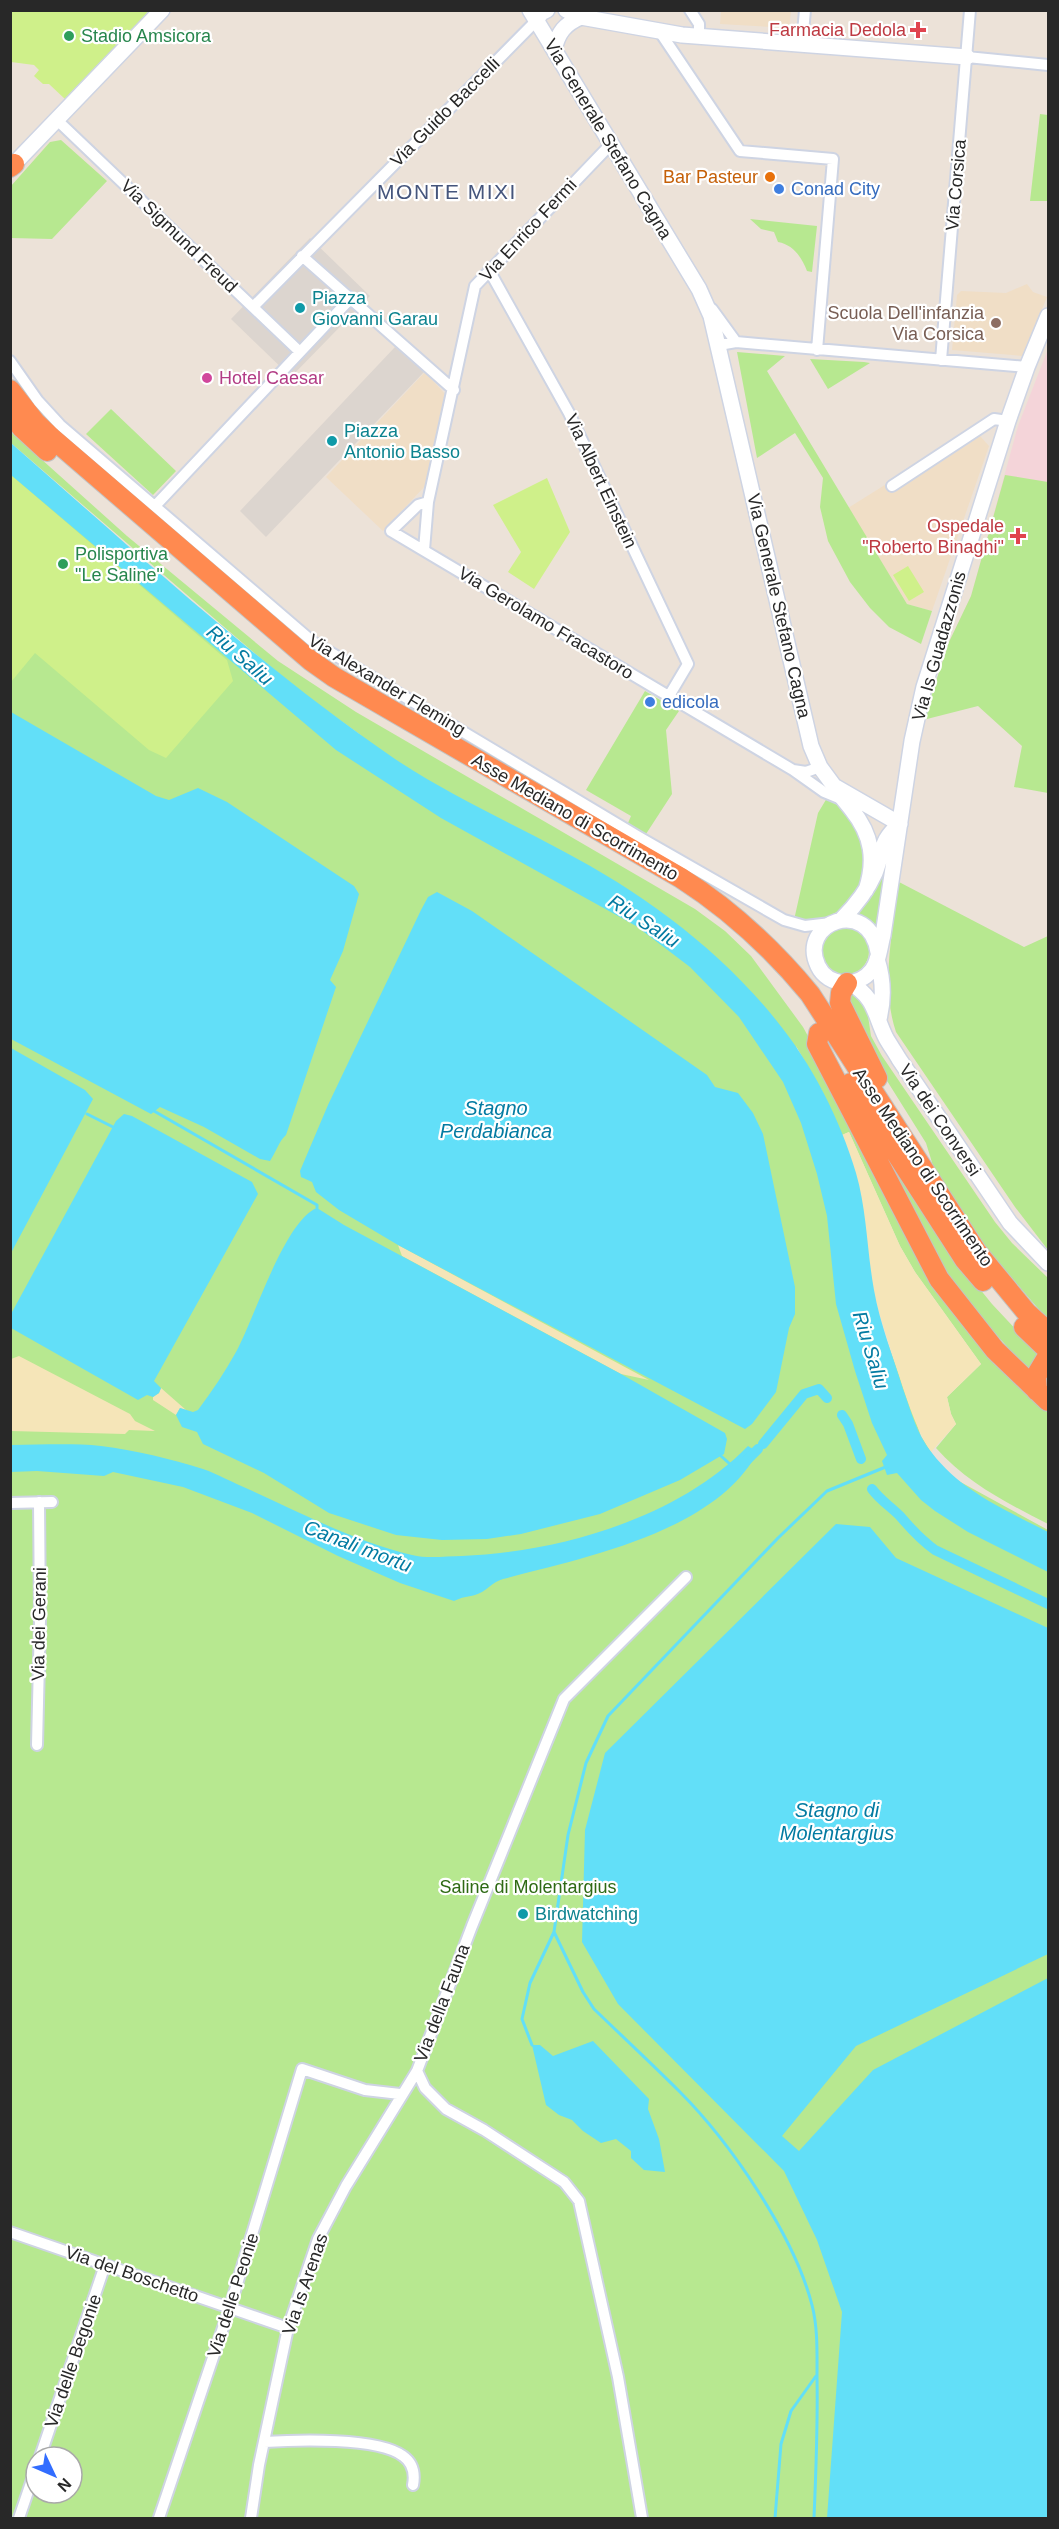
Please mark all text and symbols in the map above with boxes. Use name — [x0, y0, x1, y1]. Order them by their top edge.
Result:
place label: Farmacia Dedola — [769, 20, 907, 40]
marker: Farmacia Dedola — [911, 23, 925, 37]
place label: Stadio Amsicora — [81, 26, 212, 46]
marker: Stadio Amsicora — [62, 29, 76, 43]
street label: Via Generale Stefano Cagna — [540, 35, 676, 243]
street label: Via Guido Baccelli — [386, 53, 504, 171]
street label: Via Corsica — [942, 137, 970, 232]
place label: Bar Pasteur — [663, 167, 758, 187]
marker: Bar Pasteur — [763, 170, 777, 184]
street label: Via Sigmund Freud — [117, 175, 241, 297]
street label: Via Enrico Fermi — [475, 175, 581, 285]
place label: Conad City — [791, 179, 880, 199]
district label: MONTE MIXI — [377, 180, 517, 203]
marker: Conad City — [772, 182, 786, 196]
place label: Piazza Giovanni Garau — [312, 288, 438, 329]
marker: Piazza Giovanni Garau — [293, 301, 307, 315]
place label: Scuola Dell'infanzia Via Corsica — [827, 303, 985, 344]
marker: Scuola Dell'infanzia Via Corsica — [989, 316, 1003, 330]
place label: Hotel Caesar — [219, 368, 324, 388]
marker: Hotel Caesar — [200, 371, 214, 385]
street label: Via Albert Einstein — [561, 411, 641, 551]
place label: Piazza Antonio Basso — [344, 421, 460, 462]
marker: Piazza Antonio Basso — [325, 434, 339, 448]
street label: Via Generale Stefano Cagna — [743, 492, 815, 721]
place label: Ospedale "Roberto Binaghi" — [862, 516, 1004, 557]
marker: Ospedale "Roberto Binaghi" — [1009, 527, 1027, 545]
place label: Polisportiva "Le Saline" — [75, 544, 169, 585]
marker: Polisportiva "Le Saline" — [56, 557, 70, 571]
street label: Via Gerolamo Fracastoro — [455, 563, 637, 683]
street label: Via Is Guadazzonis — [908, 569, 970, 723]
water label: Riu Saliu — [203, 620, 277, 690]
street label: Via Alexander Fleming — [305, 630, 469, 740]
place label: edicola — [662, 692, 720, 712]
marker: edicola — [643, 695, 657, 709]
street label: Asse Mediano di Scorrimento — [468, 750, 682, 884]
water label: Riu Saliu — [604, 890, 684, 952]
street label: Via dei Conversi — [895, 1060, 985, 1180]
street label: Asse Mediano di Scorrimento — [849, 1064, 997, 1270]
water label: Stagno Perdabianca — [440, 1097, 552, 1142]
water label: Riu Saliu — [849, 1309, 893, 1391]
water label: Canali mortu — [301, 1515, 415, 1577]
street label: Via dei Gerani — [28, 1567, 50, 1681]
water label: Stagno di Molentargius — [780, 1799, 894, 1844]
park label: Saline di Molentargius — [439, 1877, 617, 1897]
place label: Birdwatching — [535, 1904, 638, 1924]
marker: Birdwatching — [516, 1907, 530, 1921]
street label: Via della Fauna — [410, 1940, 474, 2065]
street label: Via delle Peonie — [203, 2230, 263, 2360]
street label: Via Is Arenas — [278, 2231, 332, 2337]
street label: Via del Boschetto — [63, 2242, 201, 2306]
street label: Via delle Begonie — [41, 2292, 105, 2430]
north arrow — [24, 2445, 84, 2505]
text: N — [54, 2475, 75, 2495]

